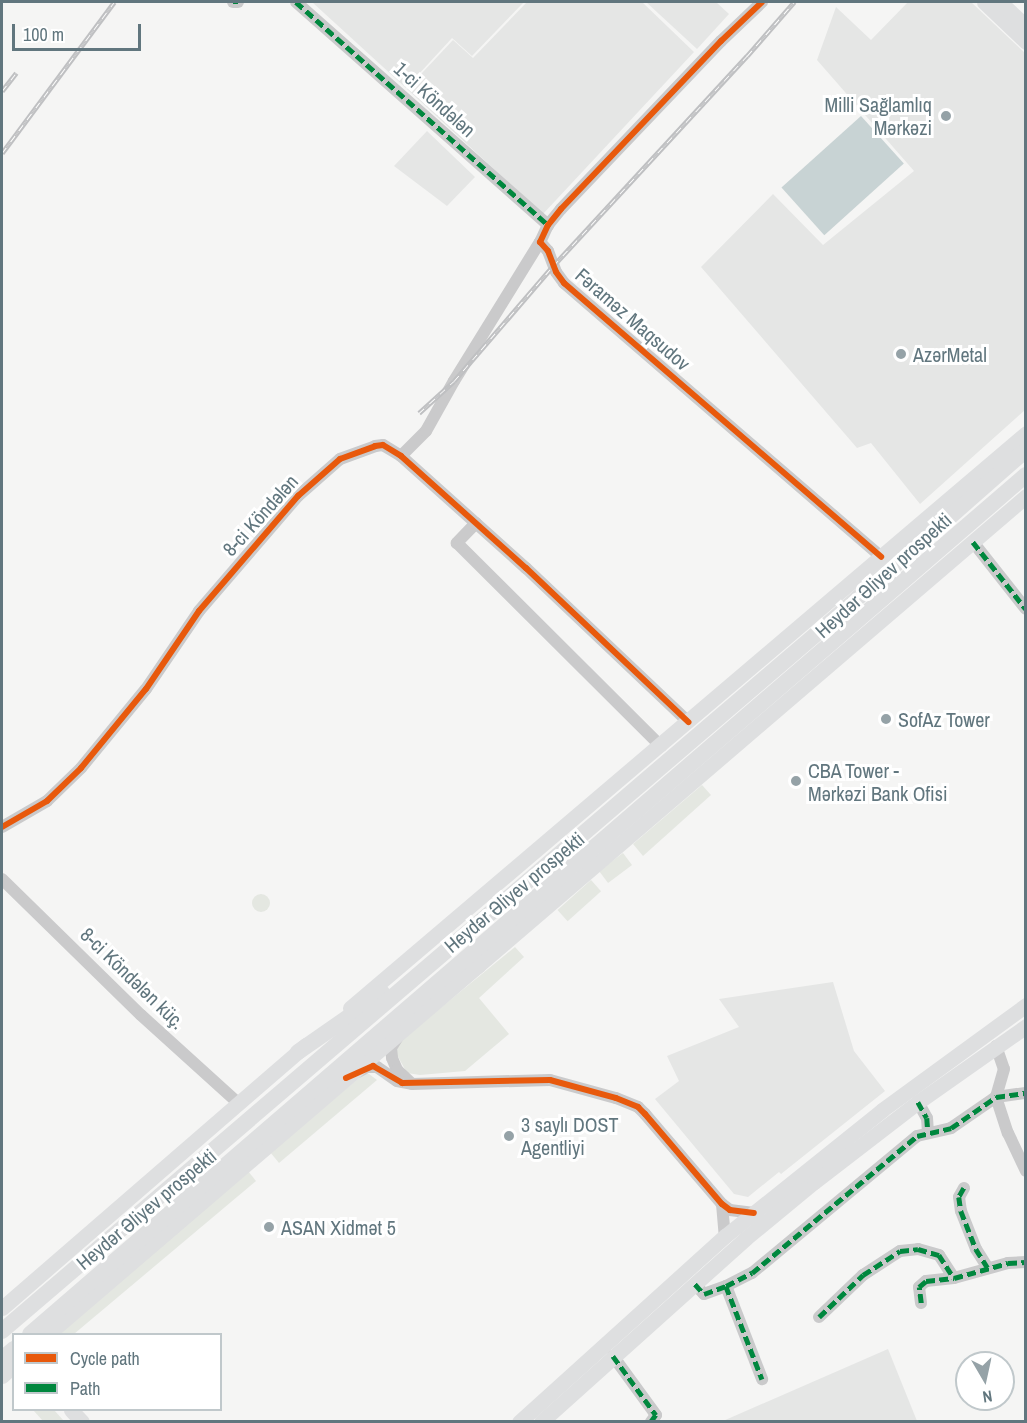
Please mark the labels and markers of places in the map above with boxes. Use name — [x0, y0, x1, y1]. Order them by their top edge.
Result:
place label: Milli Sağlamlıq Mərkəzi — [824, 92, 932, 139]
marker: Milli Sağlamlıq Mərkəzi — [937, 107, 955, 125]
place label: AzərMetal — [913, 342, 987, 366]
marker: AzərMetal — [894, 347, 908, 361]
place label: SofAz Tower — [898, 707, 990, 731]
marker: SofAz Tower — [879, 712, 893, 726]
place label: CBA Tower - Mərkəzi Bank Ofisi — [808, 758, 947, 805]
marker: CBA Tower - Mərkəzi Bank Ofisi — [789, 774, 803, 788]
place label: 3 saylı DOST Agentliyi — [521, 1112, 619, 1159]
marker: 3 saylı DOST Agentliyi — [502, 1129, 516, 1143]
place label: ASAN Xidmət 5 — [281, 1215, 396, 1239]
marker: ASAN Xidmət 5 — [262, 1220, 276, 1234]

